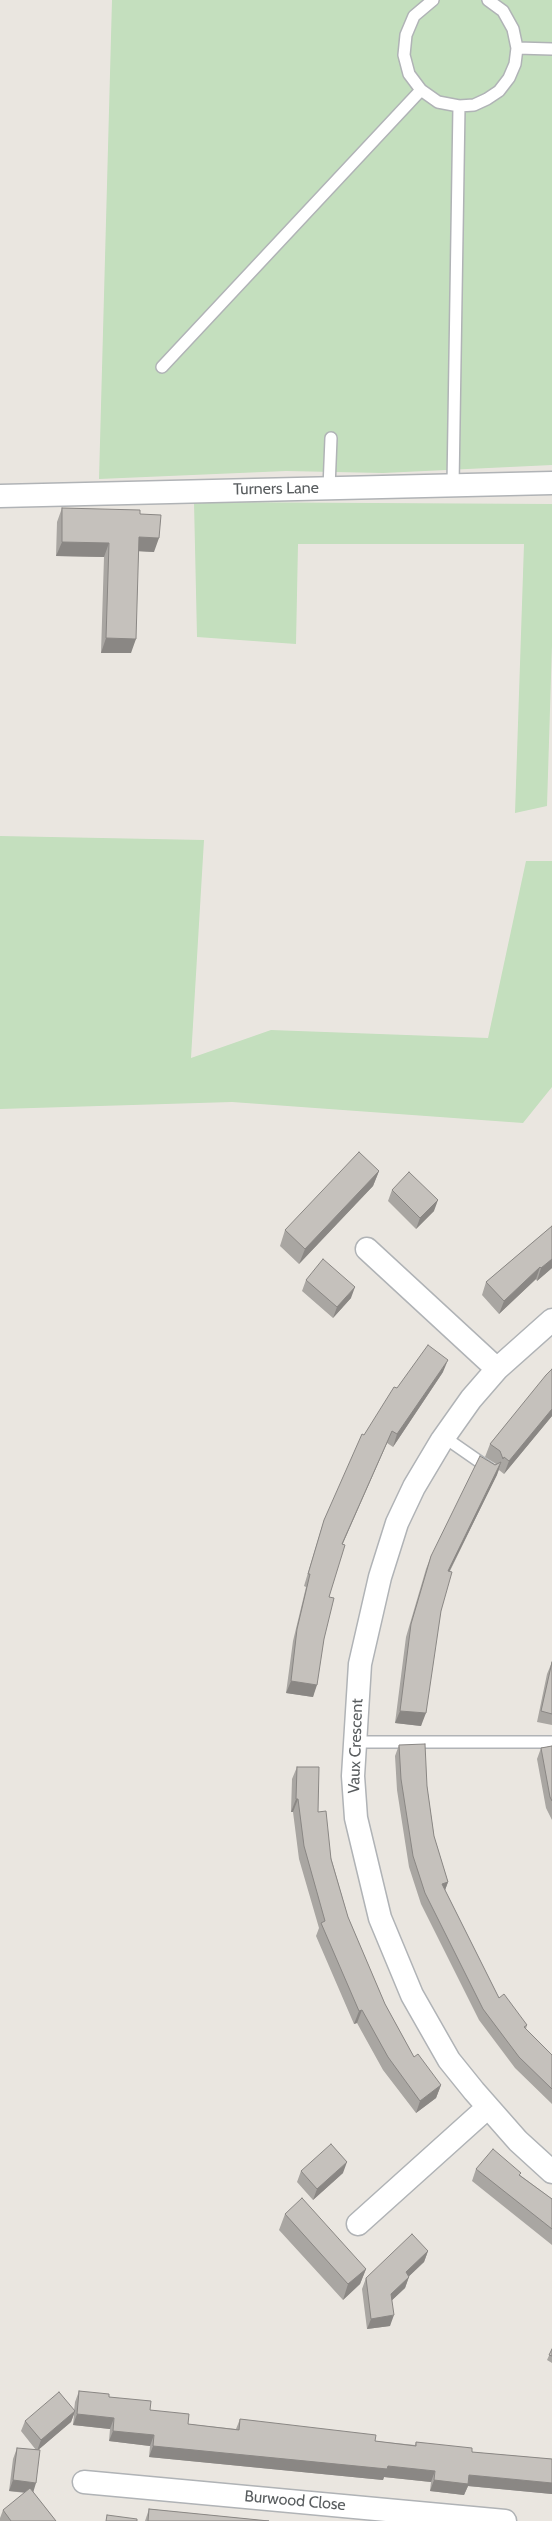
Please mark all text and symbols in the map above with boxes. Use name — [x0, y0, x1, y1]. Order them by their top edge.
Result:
street label: Turners Lane — [233, 479, 319, 499]
street label: Vaux Crescent — [345, 1698, 367, 1794]
street label: Burwood Close — [244, 2487, 346, 2515]

